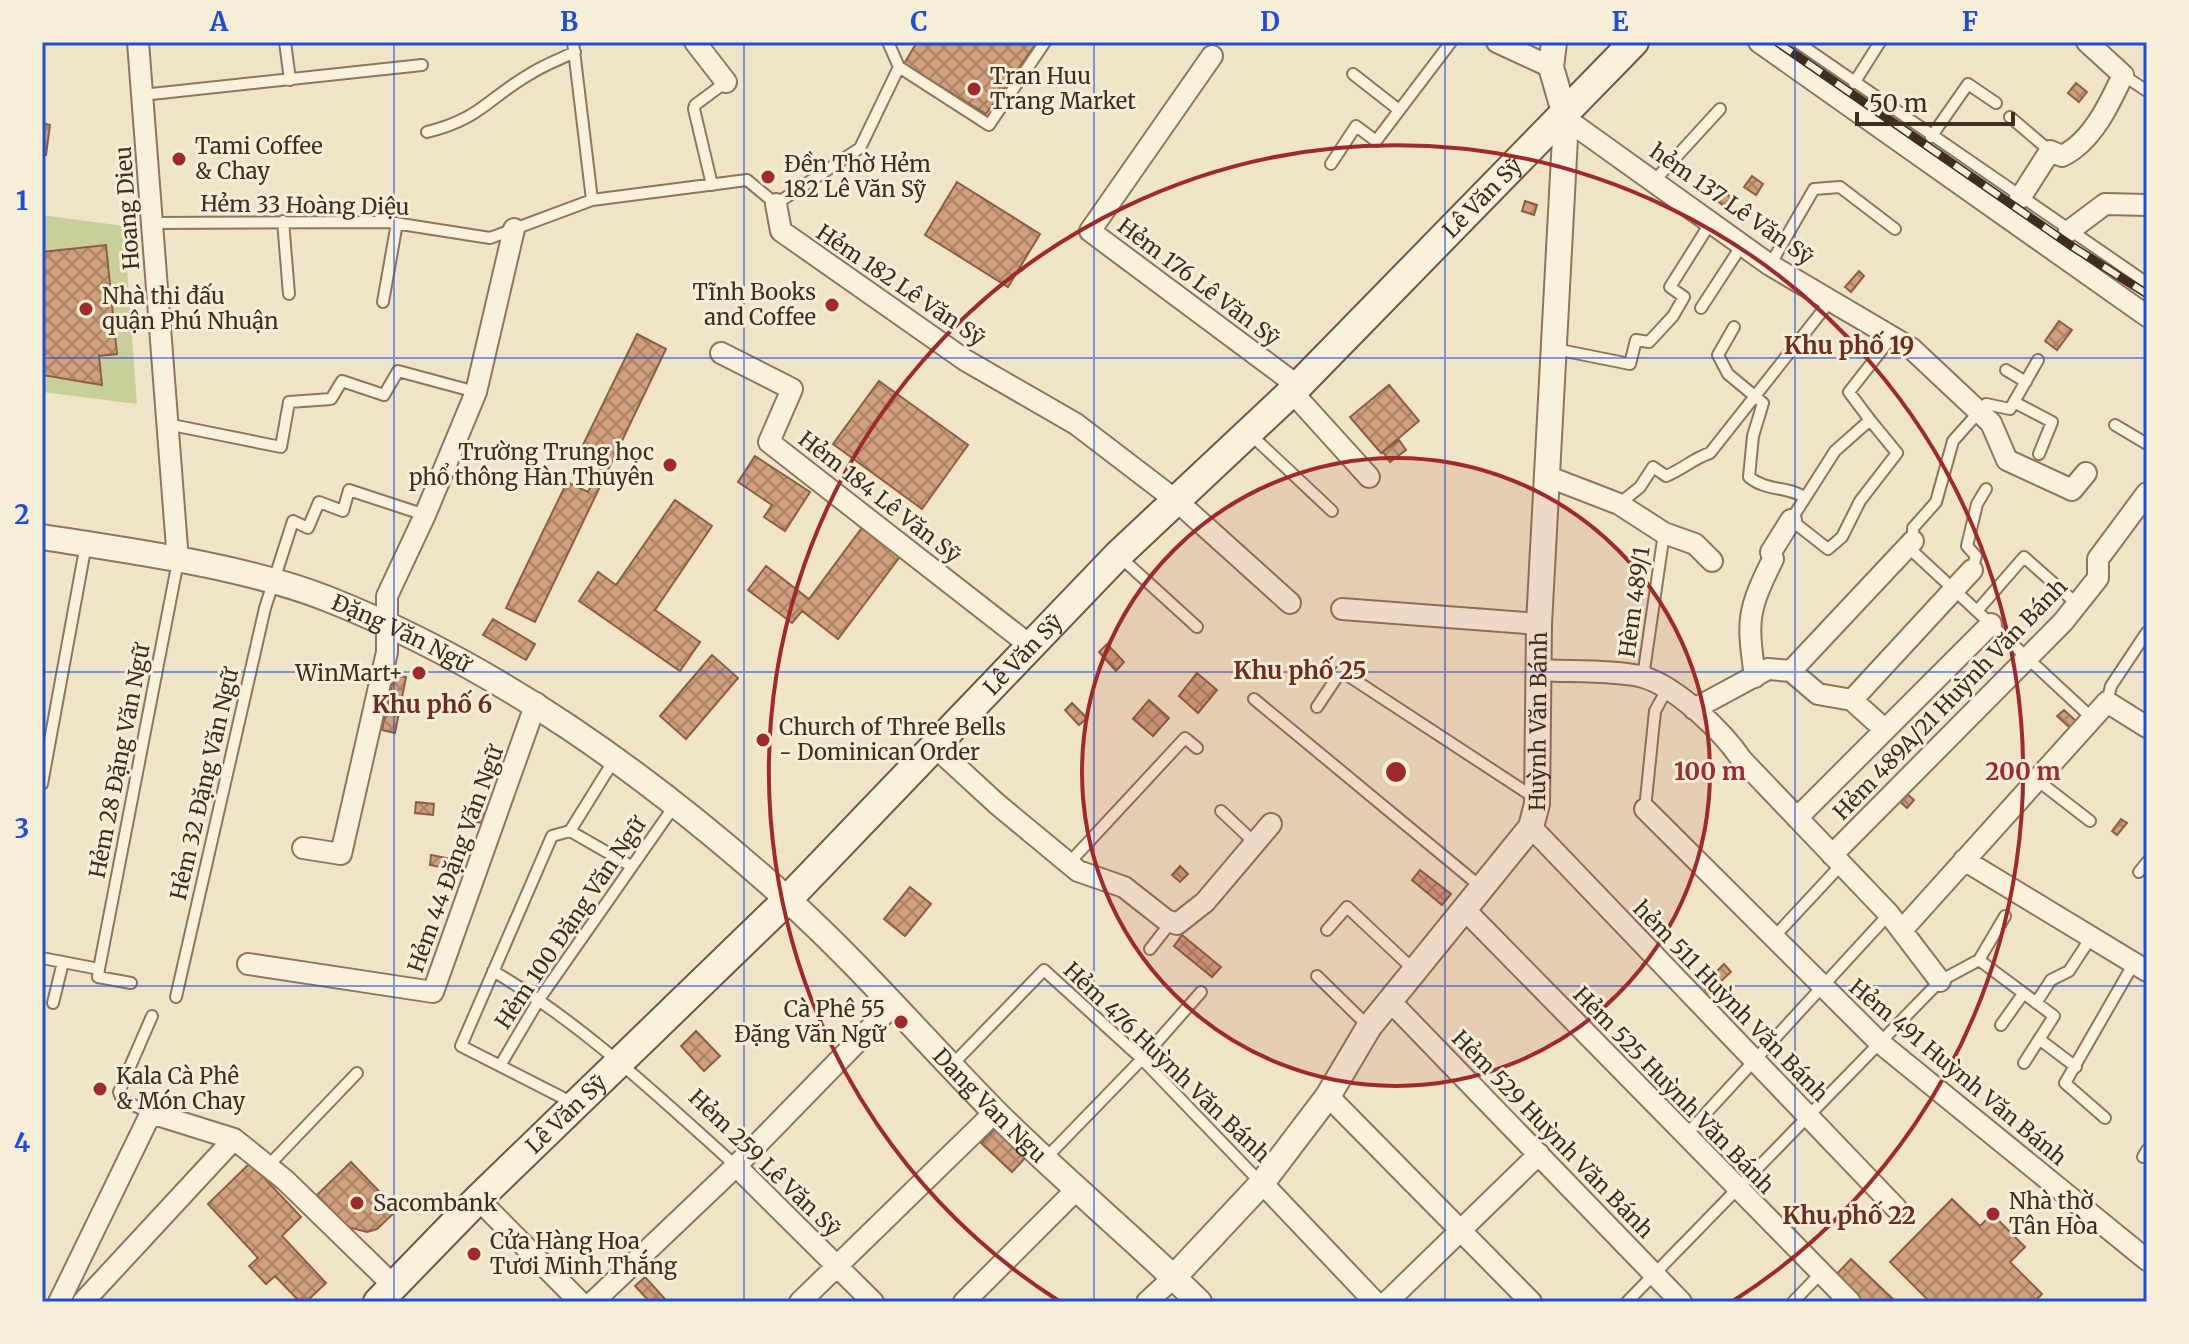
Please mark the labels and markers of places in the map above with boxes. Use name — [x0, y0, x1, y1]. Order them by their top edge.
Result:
place label: Tran Huu Trang Market — [990, 62, 1136, 115]
marker: Tran Huu Trang Market — [965, 80, 983, 98]
place label: Tami Coffee & Chay — [195, 132, 323, 185]
marker: Tami Coffee & Chay — [170, 150, 188, 168]
place label: Đền Thờ Hẻm 182 Lê Văn Sỹ — [784, 150, 931, 203]
marker: Đền Thờ Hẻm 182 Lê Văn Sỹ — [759, 168, 777, 186]
place label: Tĩnh Books and Coffee — [693, 278, 816, 331]
place label: Nhà thi đấu quận Phú Nhuận — [102, 282, 279, 335]
marker: Tĩnh Books and Coffee — [823, 296, 841, 314]
marker: Nhà thi đấu quận Phú Nhuận — [77, 300, 95, 318]
place label: Trường Trung học phổ thông Hàn Thuyên — [409, 438, 654, 491]
marker: Trường Trung học phổ thông Hàn Thuyên — [661, 456, 679, 474]
place label: WinMart+ — [294, 659, 403, 687]
marker: WinMart+ — [410, 664, 428, 682]
place label: Church of Three Bells - Dominican Order — [779, 713, 1006, 766]
marker: Church of Three Bells - Dominican Order — [754, 731, 772, 749]
centre of rings — [1382, 758, 1410, 786]
place label: Cà Phê 55 Đặng Văn Ngữ — [734, 995, 887, 1048]
marker: Cà Phê 55 Đặng Văn Ngữ — [892, 1013, 910, 1031]
place label: Kala Cà Phê & Món Chay — [116, 1062, 245, 1115]
marker: Kala Cà Phê & Món Chay — [91, 1080, 109, 1098]
place label: Nhà thờ Tân Hòa — [2009, 1187, 2098, 1240]
place label: Sacombank — [373, 1189, 497, 1217]
marker: Sacombank — [348, 1194, 366, 1212]
marker: Nhà thờ Tân Hòa — [1984, 1205, 2002, 1223]
place label: Cửa Hàng Hoa Tươi Minh Thắng — [490, 1227, 677, 1280]
marker: Cửa Hàng Hoa Tươi Minh Thắng — [465, 1245, 483, 1263]

